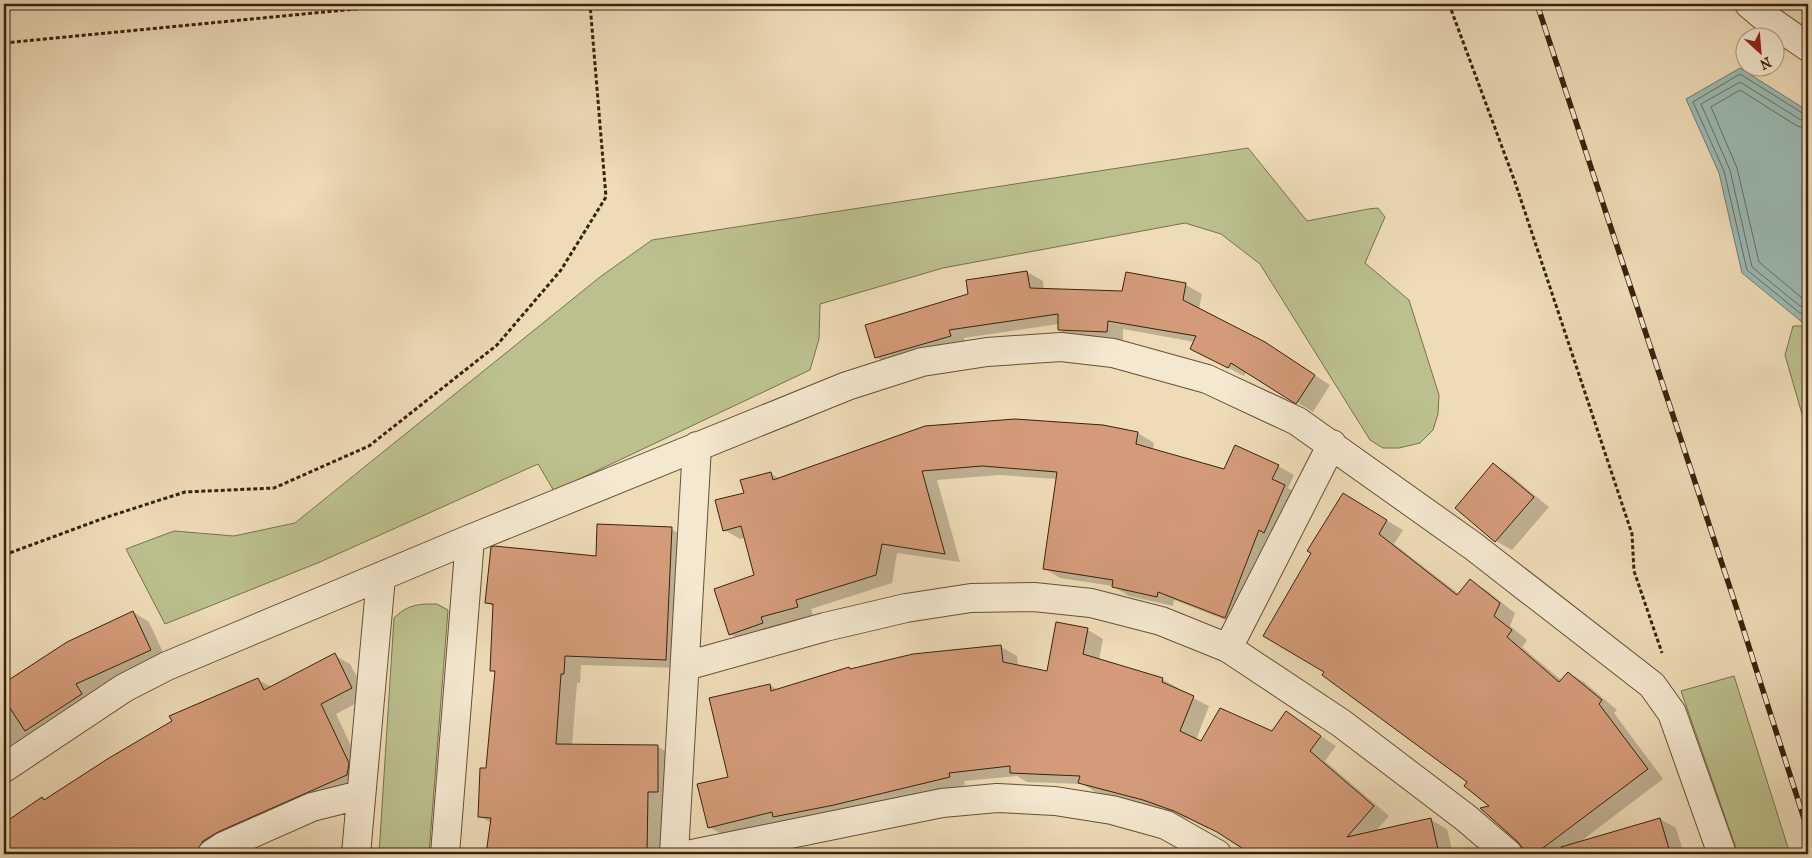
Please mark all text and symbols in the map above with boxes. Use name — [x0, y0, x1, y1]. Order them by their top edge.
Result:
north arrow — [1734, 28, 1784, 78]
text: N — [1757, 53, 1774, 73]

